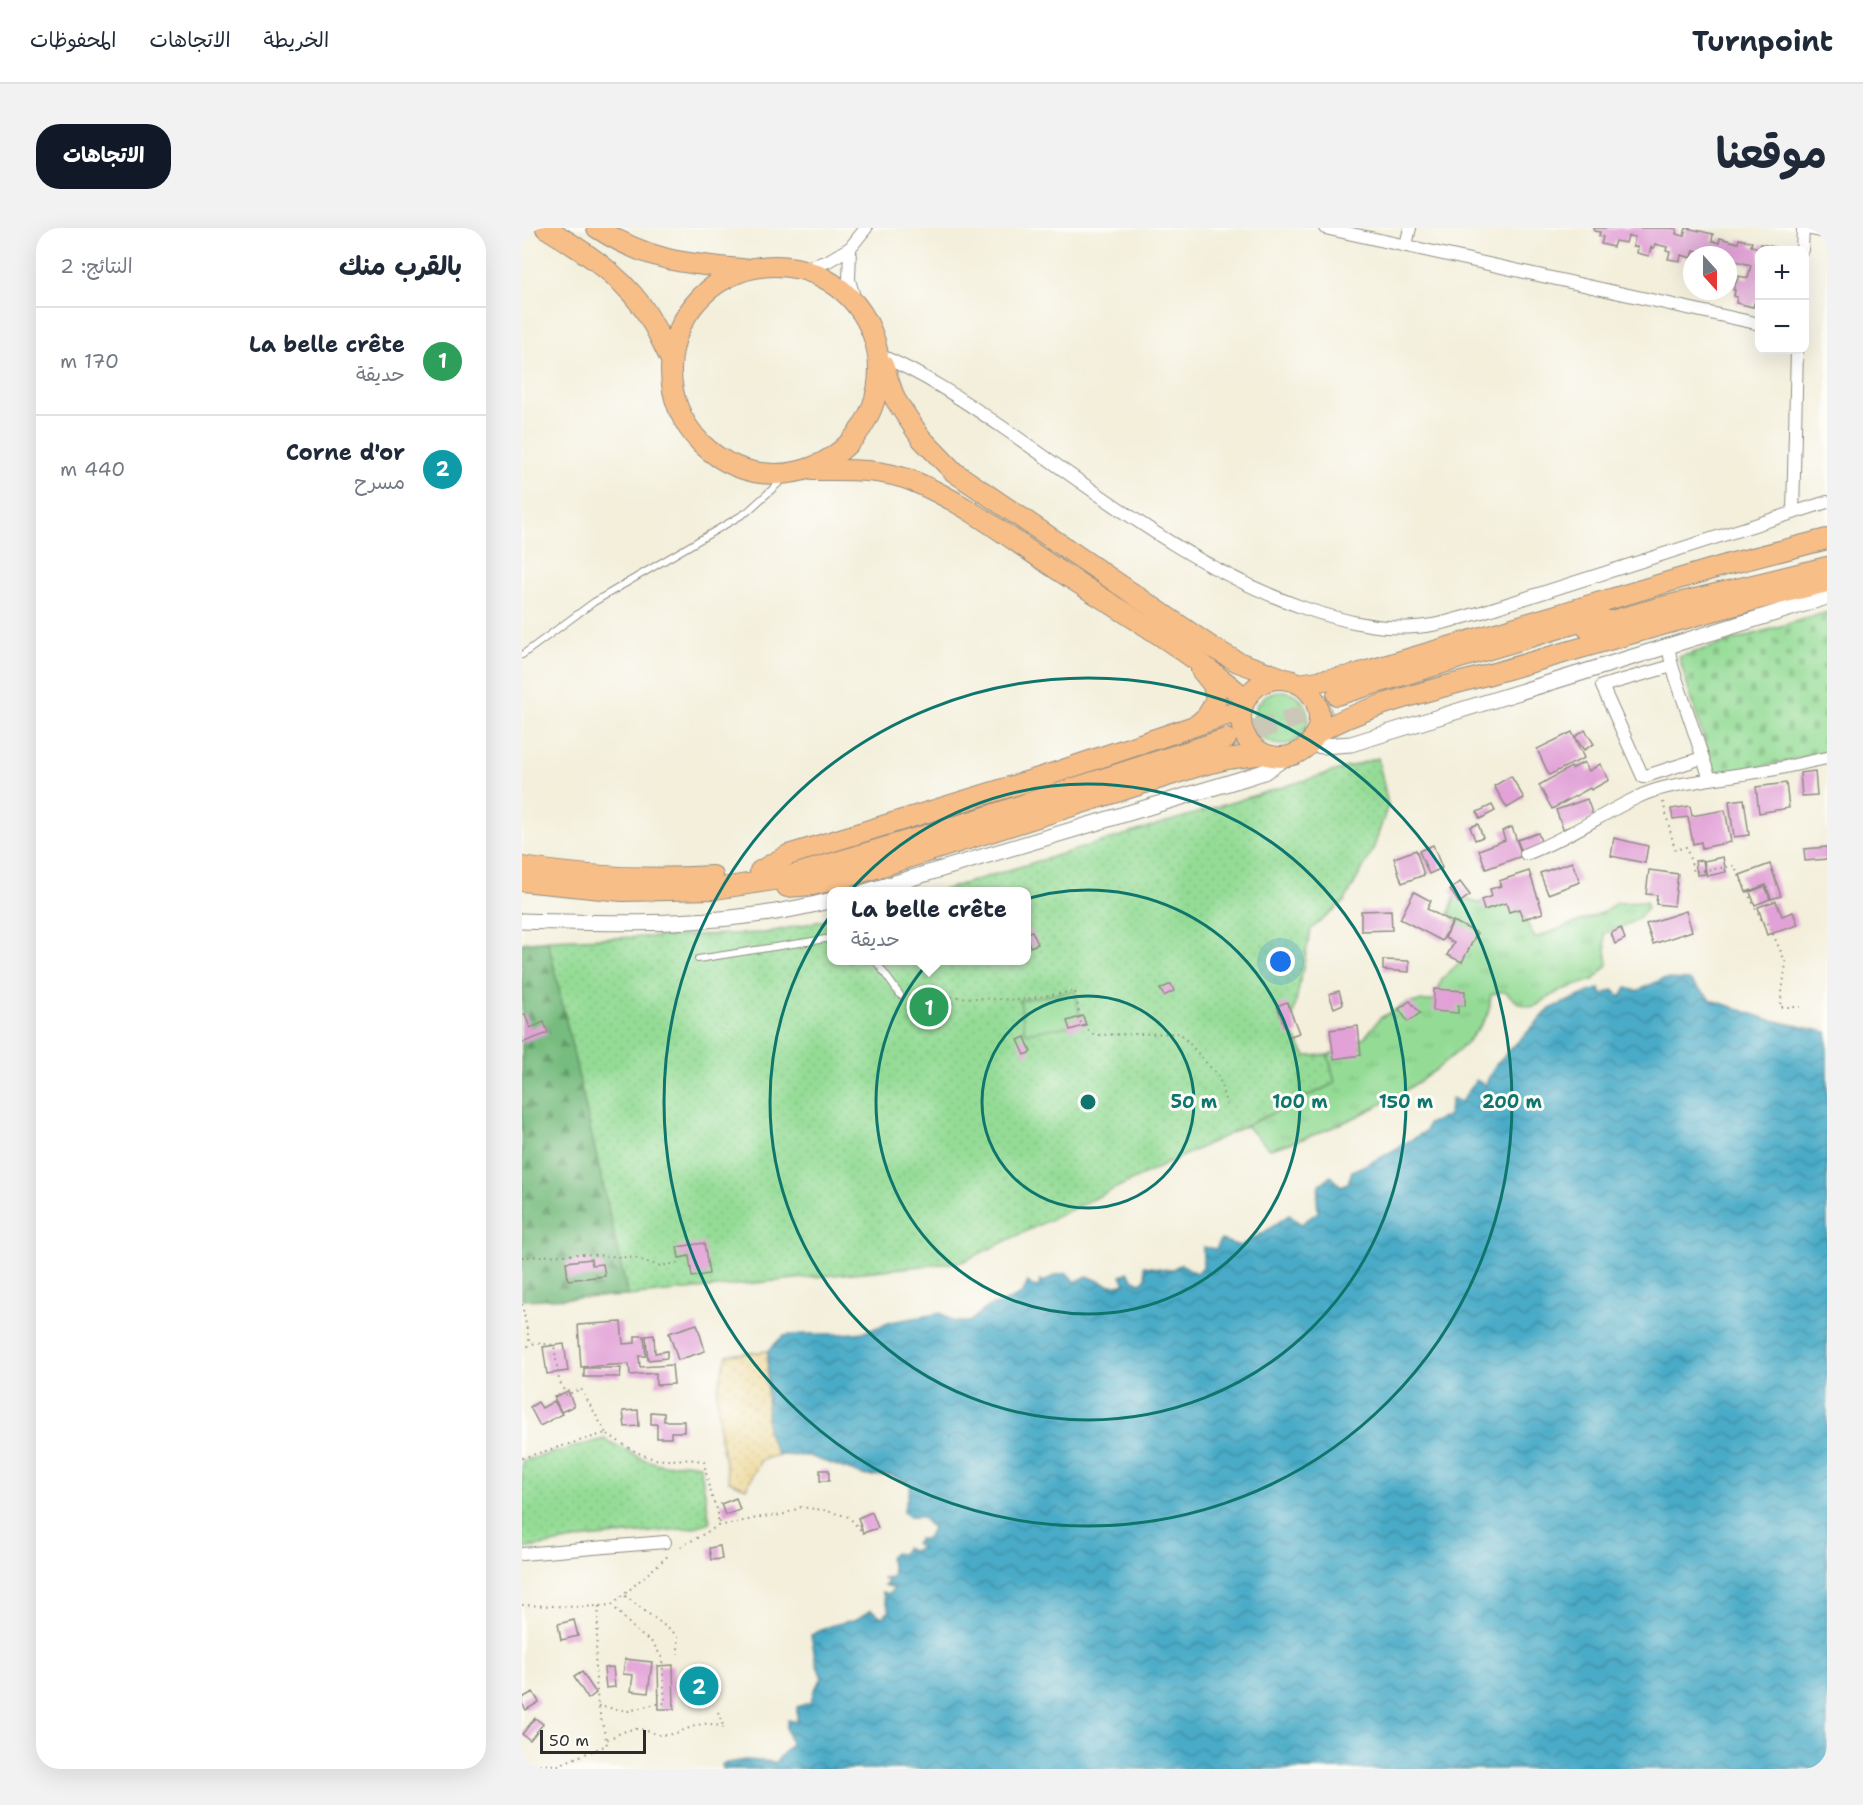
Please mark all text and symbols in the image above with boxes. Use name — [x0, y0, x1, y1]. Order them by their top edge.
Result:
text: Turnpoint — [1692, 22, 1833, 60]
text: المحفوظات — [30, 26, 116, 54]
text: الاتجاهات — [149, 26, 231, 54]
text: الخريطة — [264, 26, 329, 54]
button: الاتجاهات — [36, 124, 171, 189]
text: موقعنا — [1716, 125, 1827, 181]
north arrow — [1683, 246, 1737, 300]
map controls — [1755, 246, 1809, 354]
button: + — [1755, 246, 1809, 300]
text: بالقرب منك — [339, 248, 462, 283]
text: النتائج: 2 — [60, 253, 133, 279]
button: − — [1755, 300, 1809, 354]
text: La belle crête — [249, 330, 405, 359]
text: 170 m — [60, 348, 119, 374]
text: 1 — [438, 348, 447, 374]
text: حديقة — [356, 361, 405, 387]
text: Corne d'or — [286, 438, 405, 467]
text: 440 m — [60, 456, 125, 482]
text: 2 — [436, 456, 450, 482]
text: مسرح — [354, 469, 405, 495]
popup — [827, 887, 1031, 965]
text: La belle crête — [851, 895, 1007, 924]
text: حديقة — [851, 926, 900, 952]
your location — [1266, 947, 1295, 976]
pin: 1 — [910, 984, 948, 1030]
text: 50 m — [1171, 1090, 1218, 1114]
text: 100 m — [1272, 1090, 1328, 1114]
text: 150 m — [1379, 1090, 1434, 1114]
text: 200 m — [1482, 1090, 1543, 1114]
centre of rings — [1078, 1092, 1098, 1112]
pin: 2 — [680, 1664, 718, 1708]
scale bar — [540, 1727, 646, 1754]
text: 50 m — [549, 1730, 589, 1751]

